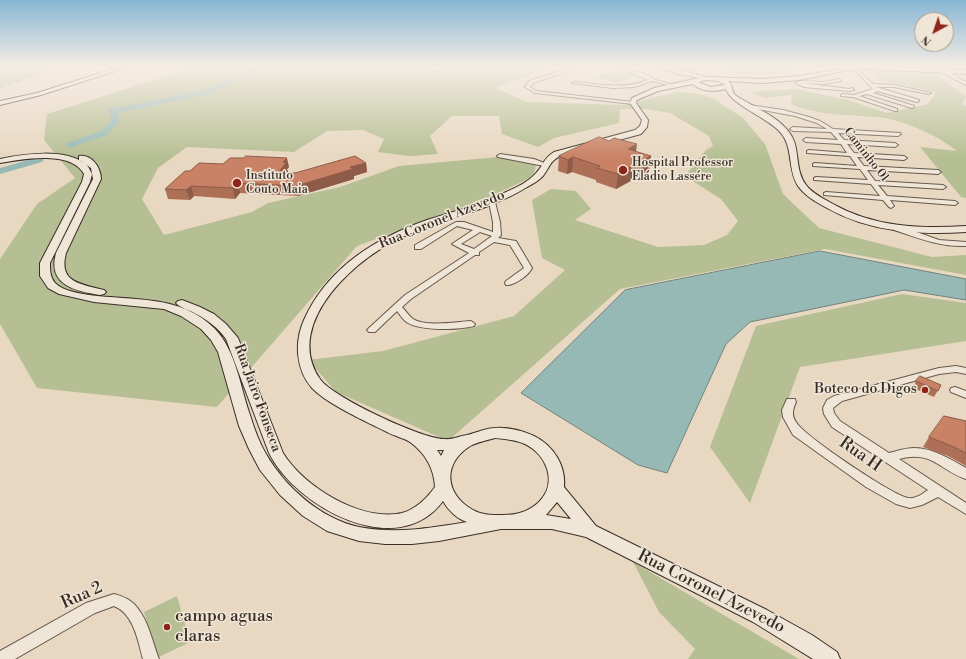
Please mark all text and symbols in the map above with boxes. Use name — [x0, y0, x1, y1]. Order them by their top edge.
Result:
north arrow — [914, 12, 954, 52]
text: N — [919, 32, 935, 49]
street label: Caminho 01 — [840, 125, 892, 185]
place label: Hospital Professor Eládio Lassére — [632, 156, 733, 184]
marker: Hospital Professor Eládio Lassére — [617, 164, 629, 176]
place label: Instituto Couto Maia — [246, 169, 308, 197]
marker: Instituto Couto Maia — [231, 177, 243, 189]
street label: Rua Coronel Azevedo — [377, 187, 507, 253]
street label: Rua Jairo Fonseca — [230, 342, 284, 454]
place label: Boteco do Digos — [814, 382, 917, 398]
marker: Boteco do Digos — [920, 385, 930, 395]
street label: Rua H — [835, 433, 885, 477]
street label: Rua Coronel Azevedo — [634, 546, 788, 638]
street label: Rua 2 — [58, 578, 106, 614]
place label: campo aguas claras — [175, 607, 273, 647]
marker: campo aguas claras — [162, 622, 172, 632]

